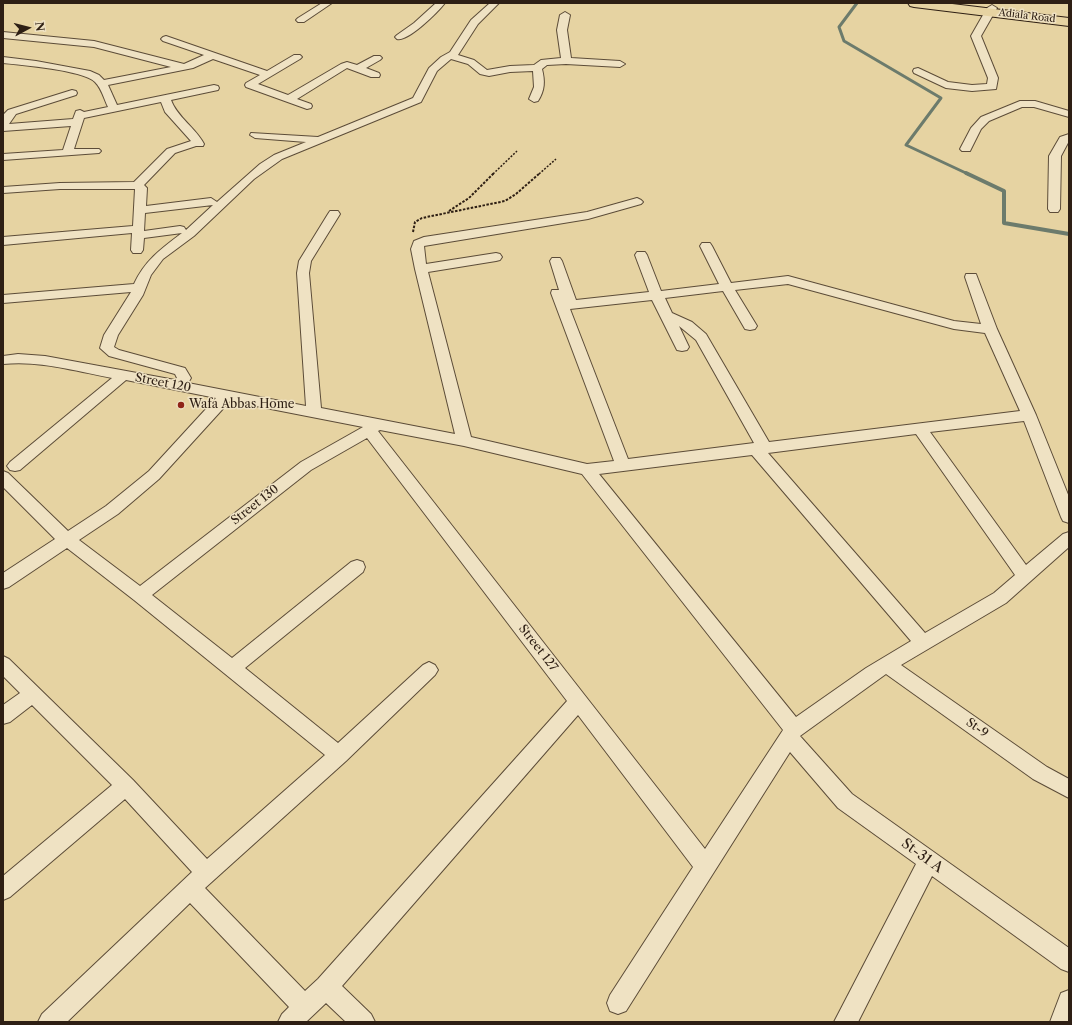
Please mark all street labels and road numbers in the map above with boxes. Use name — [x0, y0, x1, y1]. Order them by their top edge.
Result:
street label: Adiala Road — [998, 7, 1056, 25]
street label: Street 120 — [134, 371, 192, 395]
street label: Street 130 — [228, 482, 282, 528]
street label: Street 127 — [515, 622, 561, 674]
street label: St-9 — [963, 715, 991, 741]
street label: St-31 A — [898, 835, 946, 877]

